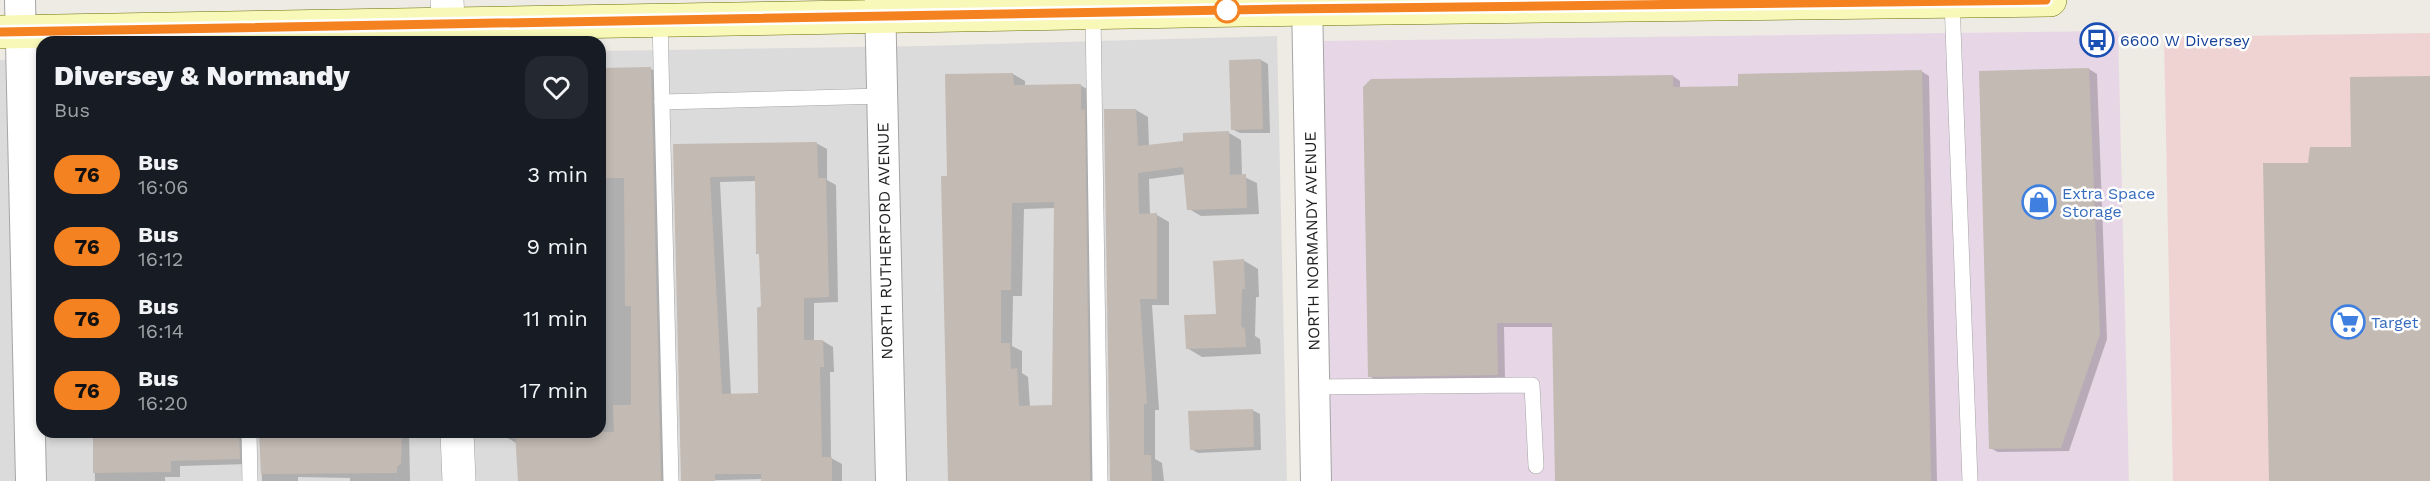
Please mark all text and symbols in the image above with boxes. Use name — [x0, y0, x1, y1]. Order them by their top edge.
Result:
unlabelled marker — [1214, 0, 1240, 23]
bus stop icon: 6600 W Diversey — [2079, 22, 2115, 58]
place label: 6600 W Diversey — [2120, 31, 2251, 50]
button: heart — [525, 56, 588, 119]
text: Diversey & Normandy — [54, 59, 350, 92]
text: Bus — [54, 98, 90, 122]
street label: NORTH RUTHERFORD AVENUE — [873, 122, 897, 360]
street label: NORTH NORMANDY AVENUE — [1301, 131, 1323, 351]
text: Bus — [138, 150, 178, 175]
text: 76 — [74, 162, 100, 187]
text: 3 min — [527, 162, 588, 187]
text: 16:06 — [138, 175, 188, 199]
shop icon: Extra Space Storage — [2021, 184, 2057, 220]
place label: Extra Space Storage — [2062, 184, 2155, 221]
text: Bus — [138, 222, 178, 247]
text: 76 — [74, 234, 100, 259]
text: 9 min — [526, 234, 588, 259]
text: 16:12 — [138, 247, 183, 271]
text: Bus — [138, 294, 178, 319]
supermarket icon: Target — [2330, 304, 2366, 340]
text: 76 — [74, 306, 100, 331]
text: 11 min — [523, 306, 588, 331]
place label: Target — [2371, 313, 2419, 332]
text: 16:14 — [138, 319, 184, 343]
text: Bus — [138, 366, 178, 391]
text: 76 — [74, 378, 100, 403]
text: 17 min — [520, 378, 588, 403]
text: 16:20 — [138, 391, 188, 415]

